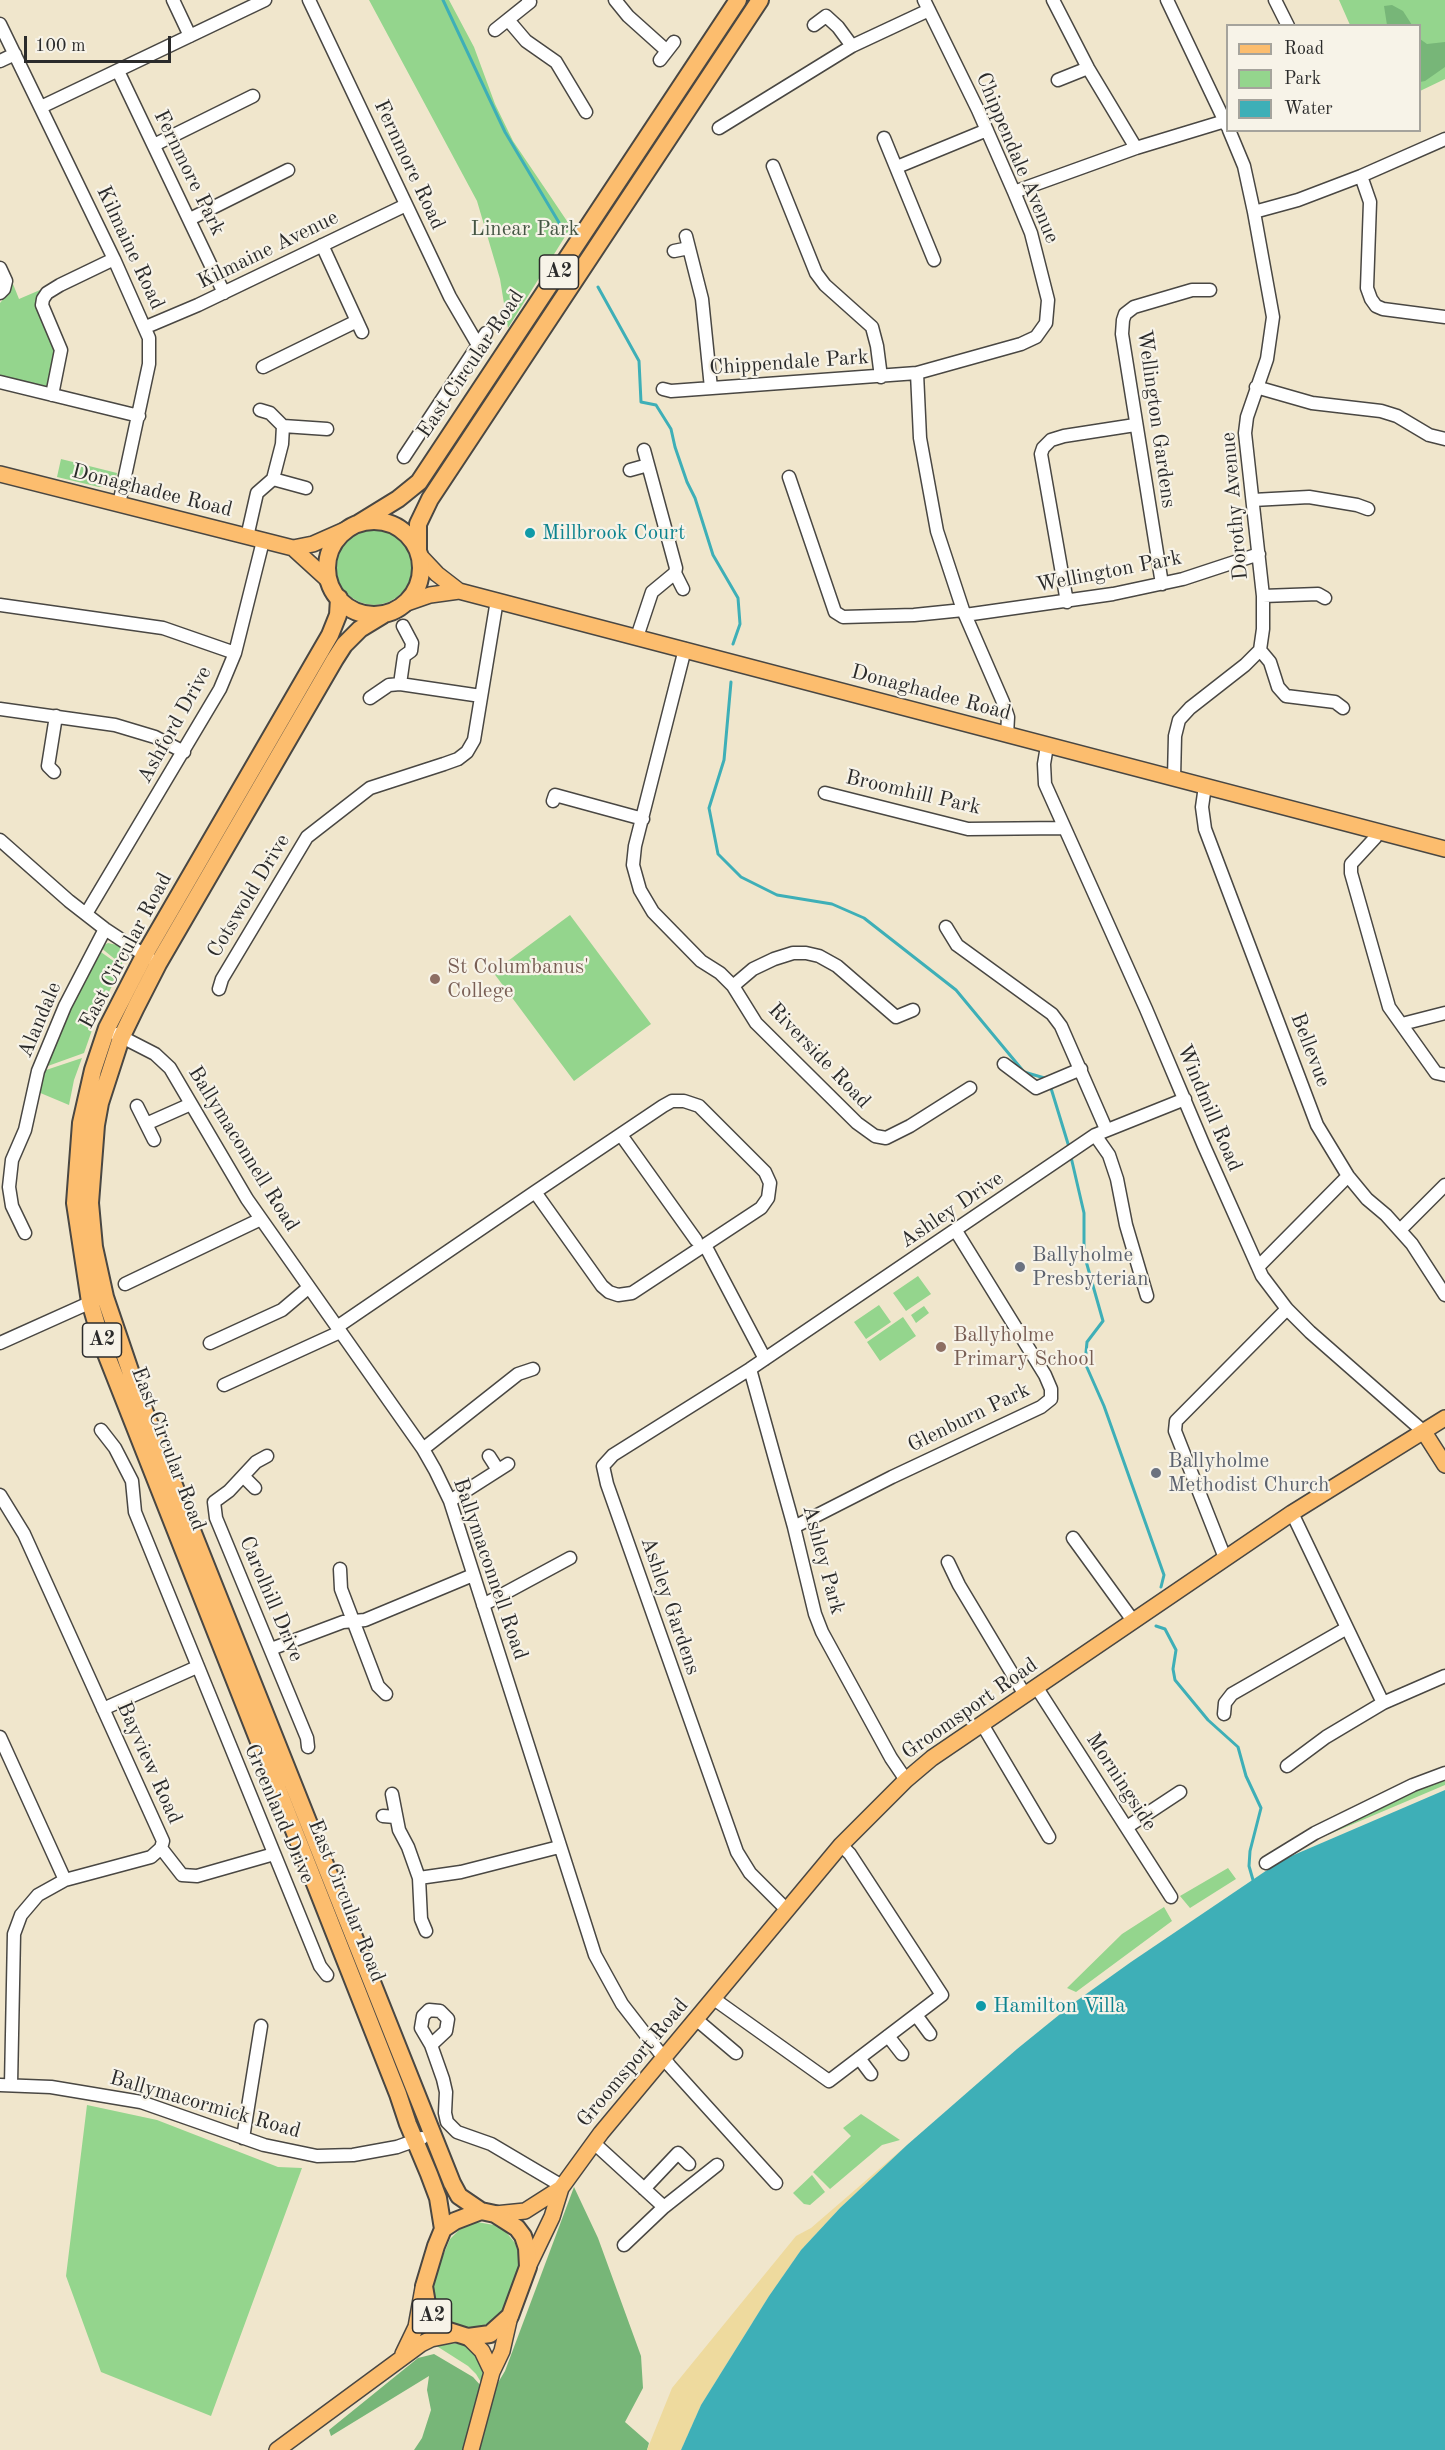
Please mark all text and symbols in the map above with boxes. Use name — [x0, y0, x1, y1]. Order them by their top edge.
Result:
scale bar — [27, 24, 174, 62]
legend — [1226, 24, 1421, 132]
text: 100 m — [35, 37, 86, 55]
text: Road — [1284, 40, 1324, 58]
street label: Chippendale Avenue — [970, 69, 1064, 247]
text: Park — [1284, 70, 1321, 88]
street label: Fernmore Road — [368, 96, 450, 234]
text: Water — [1284, 100, 1333, 118]
street label: Fernmore Park — [148, 106, 230, 240]
street label: Kilmaine Road — [90, 182, 170, 314]
street label: Kilmaine Avenue — [193, 205, 343, 295]
park label: Linear Park — [471, 216, 579, 242]
road number: A2 — [540, 255, 578, 289]
street label: East Circular Road — [412, 285, 530, 443]
street label: Wellington Gardens — [1131, 328, 1181, 510]
street label: Chippendale Park — [708, 345, 870, 381]
street label: Dorothy Avenue — [1216, 431, 1254, 581]
street label: Donaghadee Road — [69, 459, 235, 523]
place label: Millbrook Court — [542, 520, 685, 546]
marker: Millbrook Court — [523, 526, 537, 540]
street label: Wellington Park — [1034, 546, 1184, 598]
street label: Donaghadee Road — [848, 660, 1014, 726]
street label: Ashford Drive — [133, 662, 217, 788]
street label: Broomhill Park — [843, 765, 983, 821]
street label: Cotswold Drive — [202, 830, 296, 962]
street label: East Circular Road — [74, 869, 178, 1033]
place label: St Columbanus' College — [447, 954, 589, 1004]
marker: St Columbanus' College — [428, 972, 442, 986]
street label: Alandale — [13, 978, 67, 1062]
street label: Riverside Road — [762, 998, 876, 1114]
street label: Bellevue — [1284, 1009, 1336, 1091]
street label: Windmill Road — [1171, 1041, 1247, 1175]
street label: Ballymaconnell Road — [182, 1062, 304, 1236]
street label: Ashley Drive — [895, 1166, 1009, 1254]
place label: Ballyholme Presbyterian — [1032, 1242, 1149, 1292]
marker: Ballyholme Presbyterian — [1013, 1260, 1027, 1274]
place label: Ballyholme Primary School — [953, 1322, 1094, 1372]
road number: A2 — [82, 1323, 122, 1357]
marker: Ballyholme Primary School — [934, 1340, 948, 1354]
street label: East Circular Road — [125, 1364, 211, 1534]
street label: Glenburn Park — [904, 1378, 1034, 1458]
place label: Ballyholme Methodist Church — [1168, 1448, 1329, 1498]
marker: Ballyholme Methodist Church — [1149, 1466, 1163, 1480]
street label: Ballymaconnell Road — [447, 1475, 533, 1663]
street label: Ashley Park — [796, 1503, 850, 1617]
street label: Carolhill Drive — [233, 1532, 309, 1666]
street label: Ashley Gardens — [635, 1534, 705, 1678]
street label: Groomsport Road — [897, 1653, 1043, 1765]
street label: Bayview Road — [111, 1698, 187, 1828]
street label: Morningside — [1080, 1728, 1162, 1836]
street label: Greenland Drive — [238, 1740, 320, 1888]
street label: East Circular Road — [302, 1816, 390, 1986]
place label: Hamilton Villa — [993, 1993, 1126, 2019]
street label: Groomsport Road — [572, 1994, 694, 2132]
marker: Hamilton Villa — [974, 1999, 988, 2013]
street label: Ballymacormick Road — [107, 2066, 303, 2144]
road number: A2 — [412, 2299, 452, 2333]

